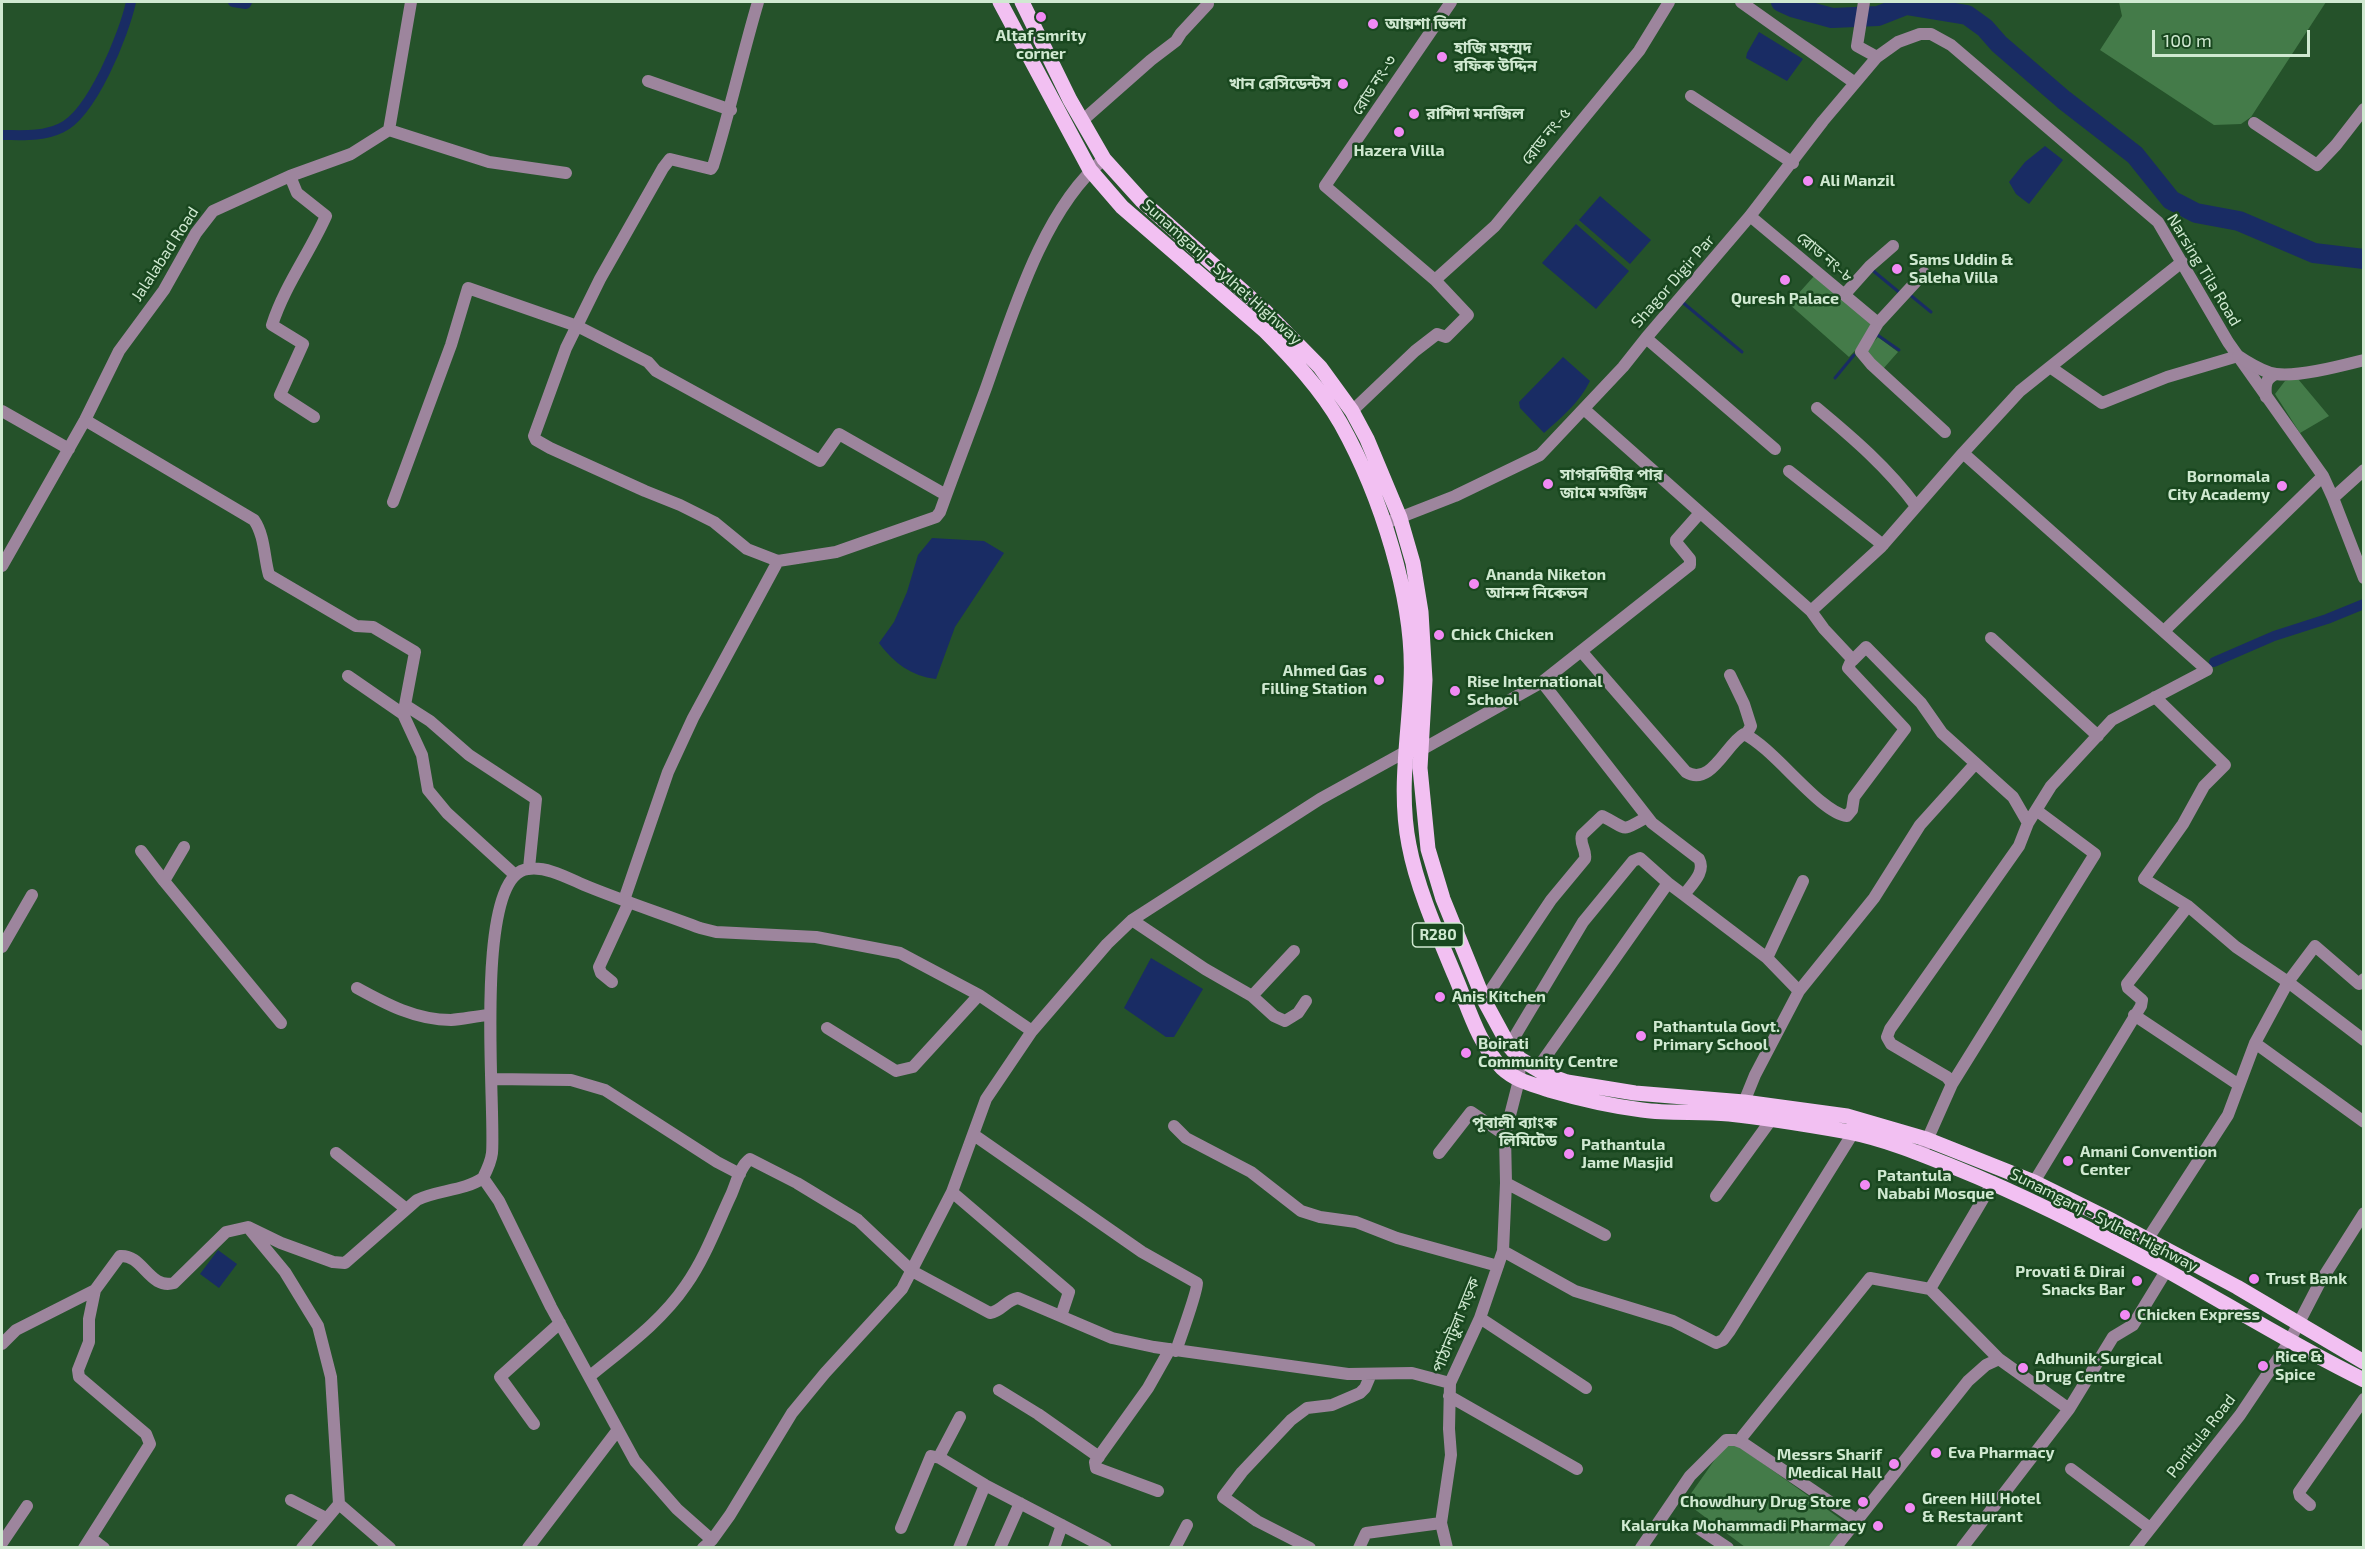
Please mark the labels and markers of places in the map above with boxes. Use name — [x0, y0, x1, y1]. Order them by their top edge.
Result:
marker: Altaf smrity corner — [1034, 10, 1048, 24]
place label: আয়শা ভিলা — [1385, 14, 1466, 34]
marker: আয়শা ভিলা — [1366, 17, 1380, 31]
place label: Altaf smrity corner — [996, 26, 1086, 64]
place label: হাজি মহম্মদ রফিক উদ্দিন — [1454, 38, 1537, 76]
marker: হাজি মহম্মদ রফিক উদ্দিন — [1435, 50, 1449, 64]
place label: খান রেসিডেন্টস — [1229, 74, 1331, 94]
marker: খান রেসিডেন্টস — [1336, 77, 1350, 91]
place label: রাশিদা মনজিল — [1426, 104, 1524, 124]
marker: রাশিদা মনজিল — [1407, 107, 1421, 121]
marker: Hazera Villa — [1392, 125, 1406, 139]
place label: Hazera Villa — [1353, 141, 1445, 161]
place label: Ali Manzil — [1820, 171, 1895, 191]
marker: Ali Manzil — [1801, 174, 1815, 188]
place label: Sams Uddin & Saleha Villa — [1909, 250, 2013, 288]
marker: Sams Uddin & Saleha Villa — [1890, 262, 1904, 276]
marker: Quresh Palace — [1778, 273, 1792, 287]
place label: Quresh Palace — [1731, 289, 1839, 309]
place label: সাগরদিঘীর পার জামে মসজিদ — [1560, 465, 1663, 503]
place label: Bornomala City Academy — [2168, 467, 2270, 505]
marker: সাগরদিঘীর পার জামে মসজিদ — [1541, 477, 1555, 491]
marker: Bornomala City Academy — [2275, 479, 2289, 493]
place label: Ananda Niketon আনন্দ নিকেতন — [1486, 565, 1606, 603]
marker: Ananda Niketon আনন্দ নিকেতন — [1467, 577, 1481, 591]
place label: Chick Chicken — [1451, 625, 1554, 645]
marker: Chick Chicken — [1432, 628, 1446, 642]
place label: Ahmed Gas Filling Station — [1261, 661, 1367, 699]
place label: Rise International School — [1467, 672, 1603, 710]
marker: Ahmed Gas Filling Station — [1372, 673, 1386, 687]
marker: Rise International School — [1448, 684, 1462, 698]
place label: Anis Kitchen — [1452, 987, 1546, 1007]
marker: Anis Kitchen — [1433, 990, 1447, 1004]
place label: Pathantula Govt. Primary School — [1653, 1017, 1780, 1055]
marker: Pathantula Govt. Primary School — [1634, 1029, 1648, 1043]
place label: Boirati Community Centre — [1478, 1034, 1618, 1072]
marker: Boirati Community Centre — [1459, 1046, 1473, 1060]
place label: পূবালী ব্যাংক লিমিটেড — [1472, 1113, 1557, 1151]
marker: পূবালী ব্যাংক লিমিটেড — [1562, 1125, 1576, 1139]
place label: Pathantula Jame Masjid — [1581, 1135, 1673, 1173]
place label: Amani Convention Center — [2080, 1142, 2217, 1180]
marker: Pathantula Jame Masjid — [1562, 1147, 1576, 1161]
marker: Amani Convention Center — [2061, 1154, 2075, 1168]
place label: Patantula Nababi Mosque — [1877, 1166, 1994, 1204]
marker: Patantula Nababi Mosque — [1858, 1178, 1872, 1192]
place label: Provati & Dirai Snacks Bar — [2015, 1262, 2125, 1300]
place label: Trust Bank — [2266, 1269, 2347, 1289]
marker: Trust Bank — [2247, 1272, 2261, 1286]
marker: Provati & Dirai Snacks Bar — [2130, 1274, 2144, 1288]
place label: Chicken Express — [2137, 1305, 2260, 1325]
marker: Chicken Express — [2118, 1308, 2132, 1322]
place label: Rice & Spice — [2275, 1347, 2323, 1385]
place label: Adhunik Surgical Drug Centre — [2035, 1349, 2162, 1387]
marker: Rice & Spice — [2256, 1359, 2270, 1373]
marker: Adhunik Surgical Drug Centre — [2016, 1361, 2030, 1375]
place label: Eva Pharmacy — [1948, 1443, 2055, 1463]
place label: Messrs Sharif Medical Hall — [1777, 1445, 1882, 1483]
marker: Eva Pharmacy — [1929, 1446, 1943, 1460]
marker: Messrs Sharif Medical Hall — [1887, 1457, 1901, 1471]
place label: Green Hill Hotel & Restaurant — [1922, 1489, 2041, 1527]
place label: Chowdhury Drug Store — [1680, 1492, 1851, 1512]
marker: Chowdhury Drug Store — [1856, 1495, 1870, 1509]
marker: Green Hill Hotel & Restaurant — [1903, 1501, 1917, 1515]
place label: Kalaruka Mohammadi Pharmacy — [1621, 1516, 1866, 1536]
marker: Kalaruka Mohammadi Pharmacy — [1871, 1519, 1885, 1533]

